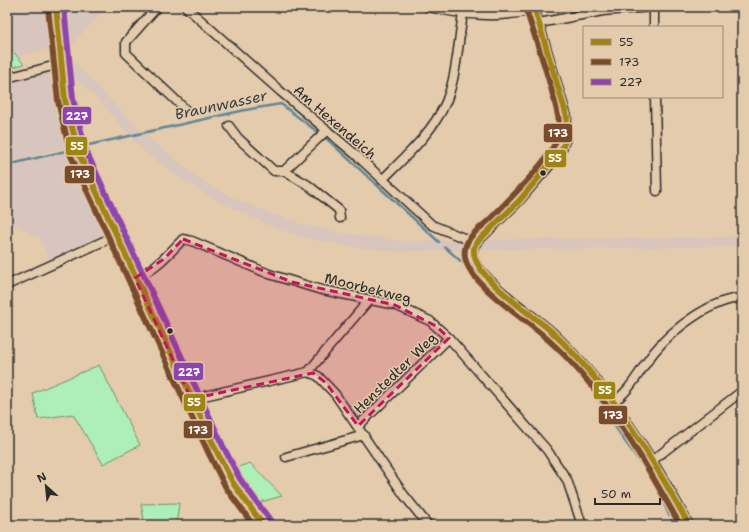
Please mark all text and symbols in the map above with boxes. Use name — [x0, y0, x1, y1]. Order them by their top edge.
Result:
legend — [583, 26, 723, 98]
text: 55 — [619, 34, 633, 50]
text: 173 — [619, 54, 639, 70]
text: 227 — [619, 74, 643, 90]
street label: Am Hexendeich — [290, 81, 380, 163]
water label: Braunwasser — [173, 85, 270, 125]
line badge: 227 — [62, 106, 92, 125]
text: 227 — [66, 109, 89, 124]
line badge: 173 — [543, 123, 573, 143]
text: 173 — [548, 126, 568, 141]
line badge: 55 — [65, 136, 88, 156]
text: 55 — [70, 139, 84, 154]
line badge: 55 — [544, 149, 567, 168]
text: 55 — [548, 151, 562, 166]
line badge: 173 — [64, 165, 95, 184]
text: 173 — [70, 167, 90, 182]
unlabelled marker — [538, 168, 548, 178]
street label: Moorbekweg — [323, 269, 413, 307]
unlabelled marker — [165, 326, 175, 336]
street label: Henstedter Weg — [349, 329, 441, 417]
line badge: 227 — [173, 362, 204, 381]
text: 227 — [178, 365, 201, 380]
line badge: 55 — [593, 381, 616, 400]
text: 55 — [598, 383, 612, 398]
line badge: 55 — [183, 393, 206, 412]
text: 55 — [187, 395, 201, 410]
line badge: 173 — [598, 405, 628, 425]
text: 173 — [603, 408, 623, 423]
line badge: 173 — [183, 420, 213, 439]
text: 173 — [188, 423, 208, 438]
north arrow — [26, 466, 66, 506]
text: N — [34, 469, 49, 486]
scale bar — [595, 480, 660, 506]
text: 50 m — [601, 486, 631, 502]

